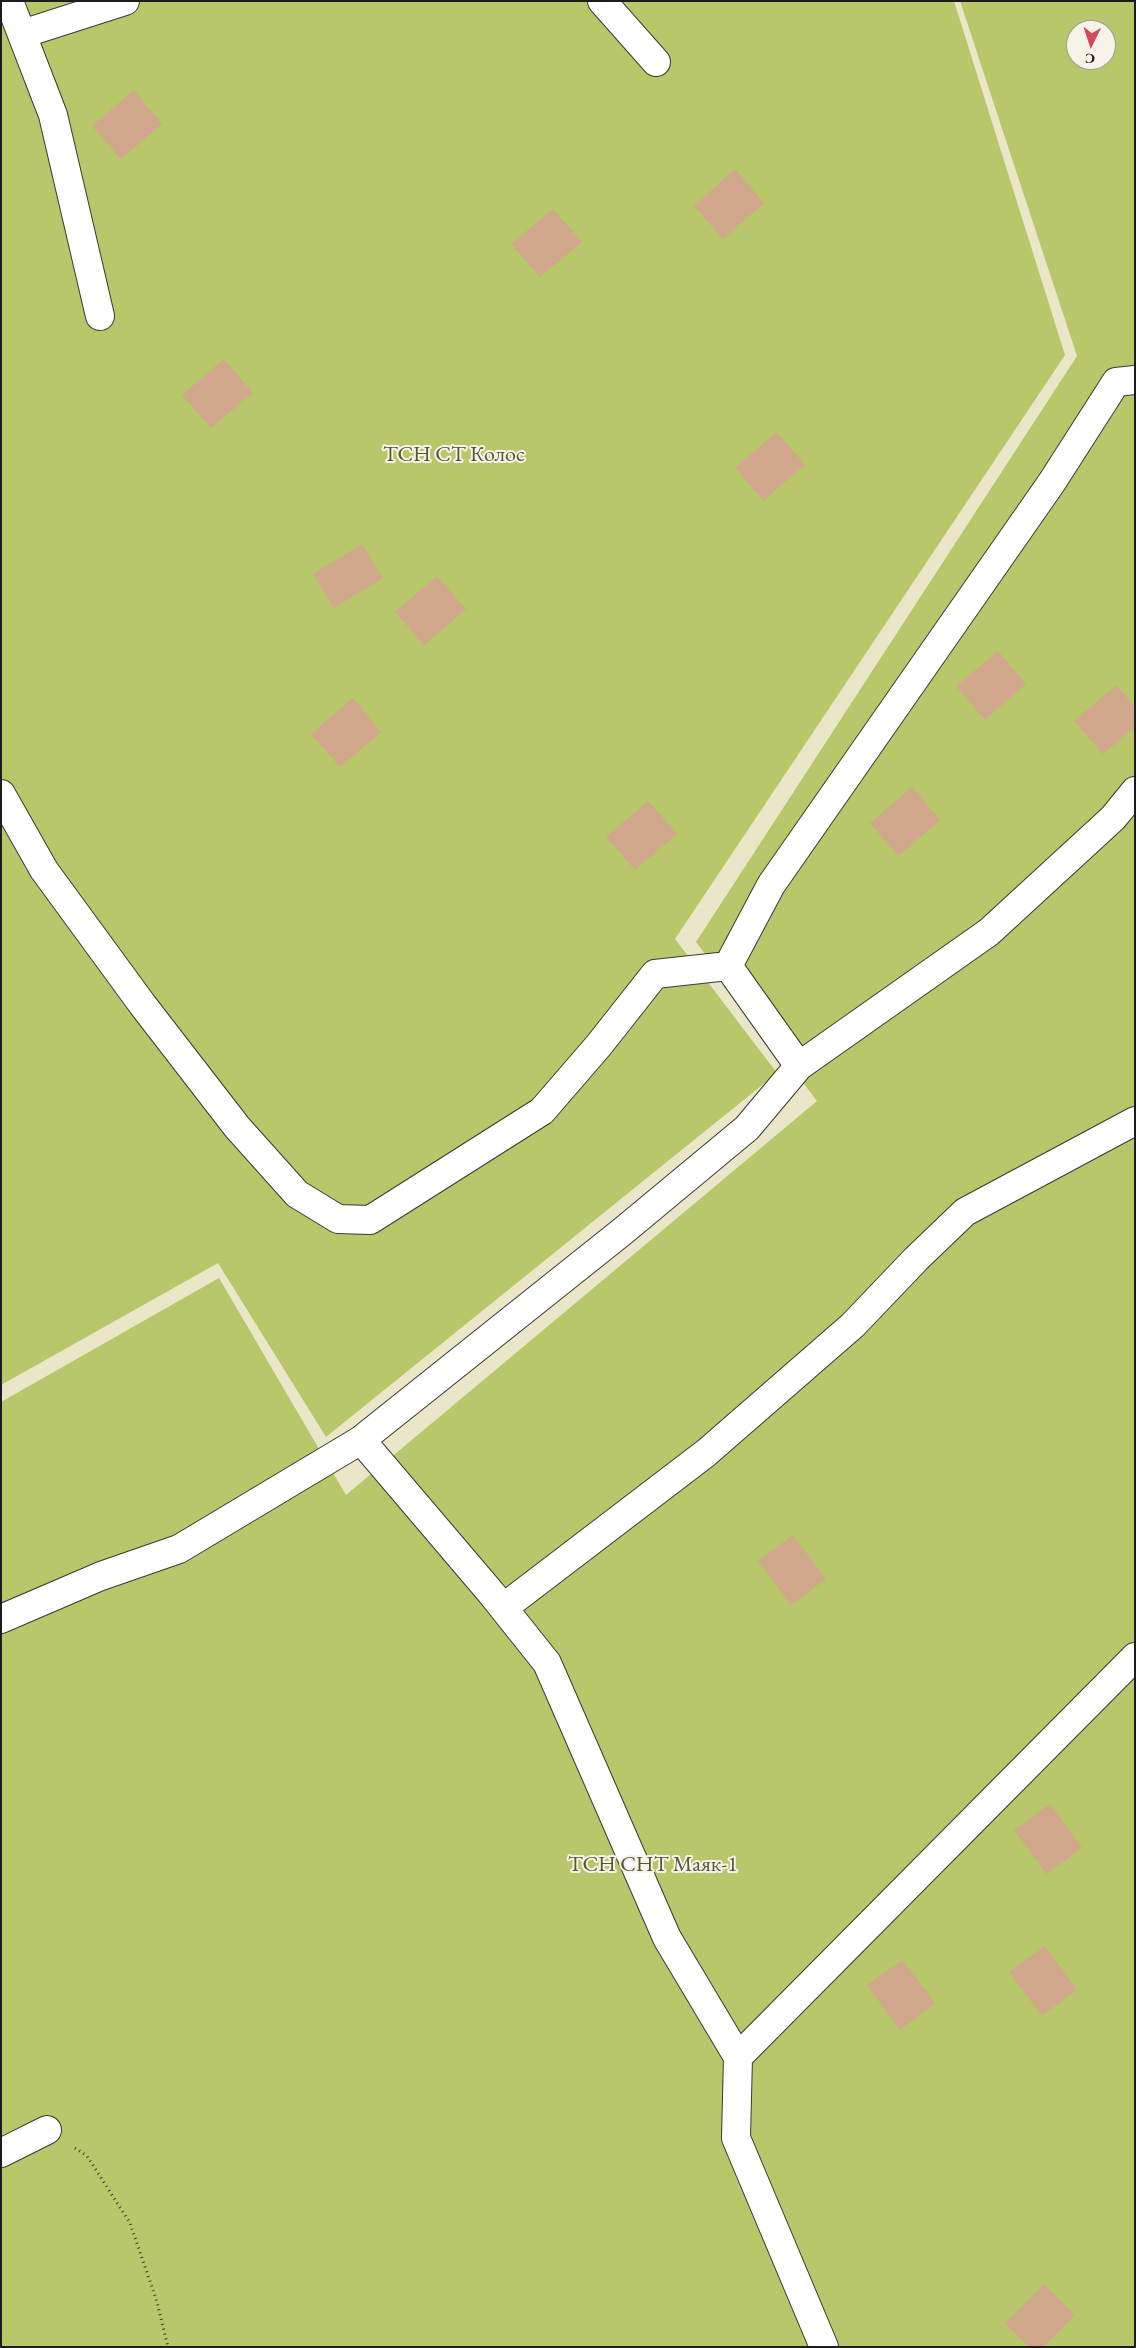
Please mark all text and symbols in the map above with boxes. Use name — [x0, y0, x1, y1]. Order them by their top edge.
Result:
north arrow — [1066, 20, 1116, 70]
text: С — [1084, 50, 1096, 68]
park label: ТСН СТ Колос — [383, 442, 525, 468]
park label: ТСН СНТ Маяк-1 — [568, 1852, 738, 1878]

